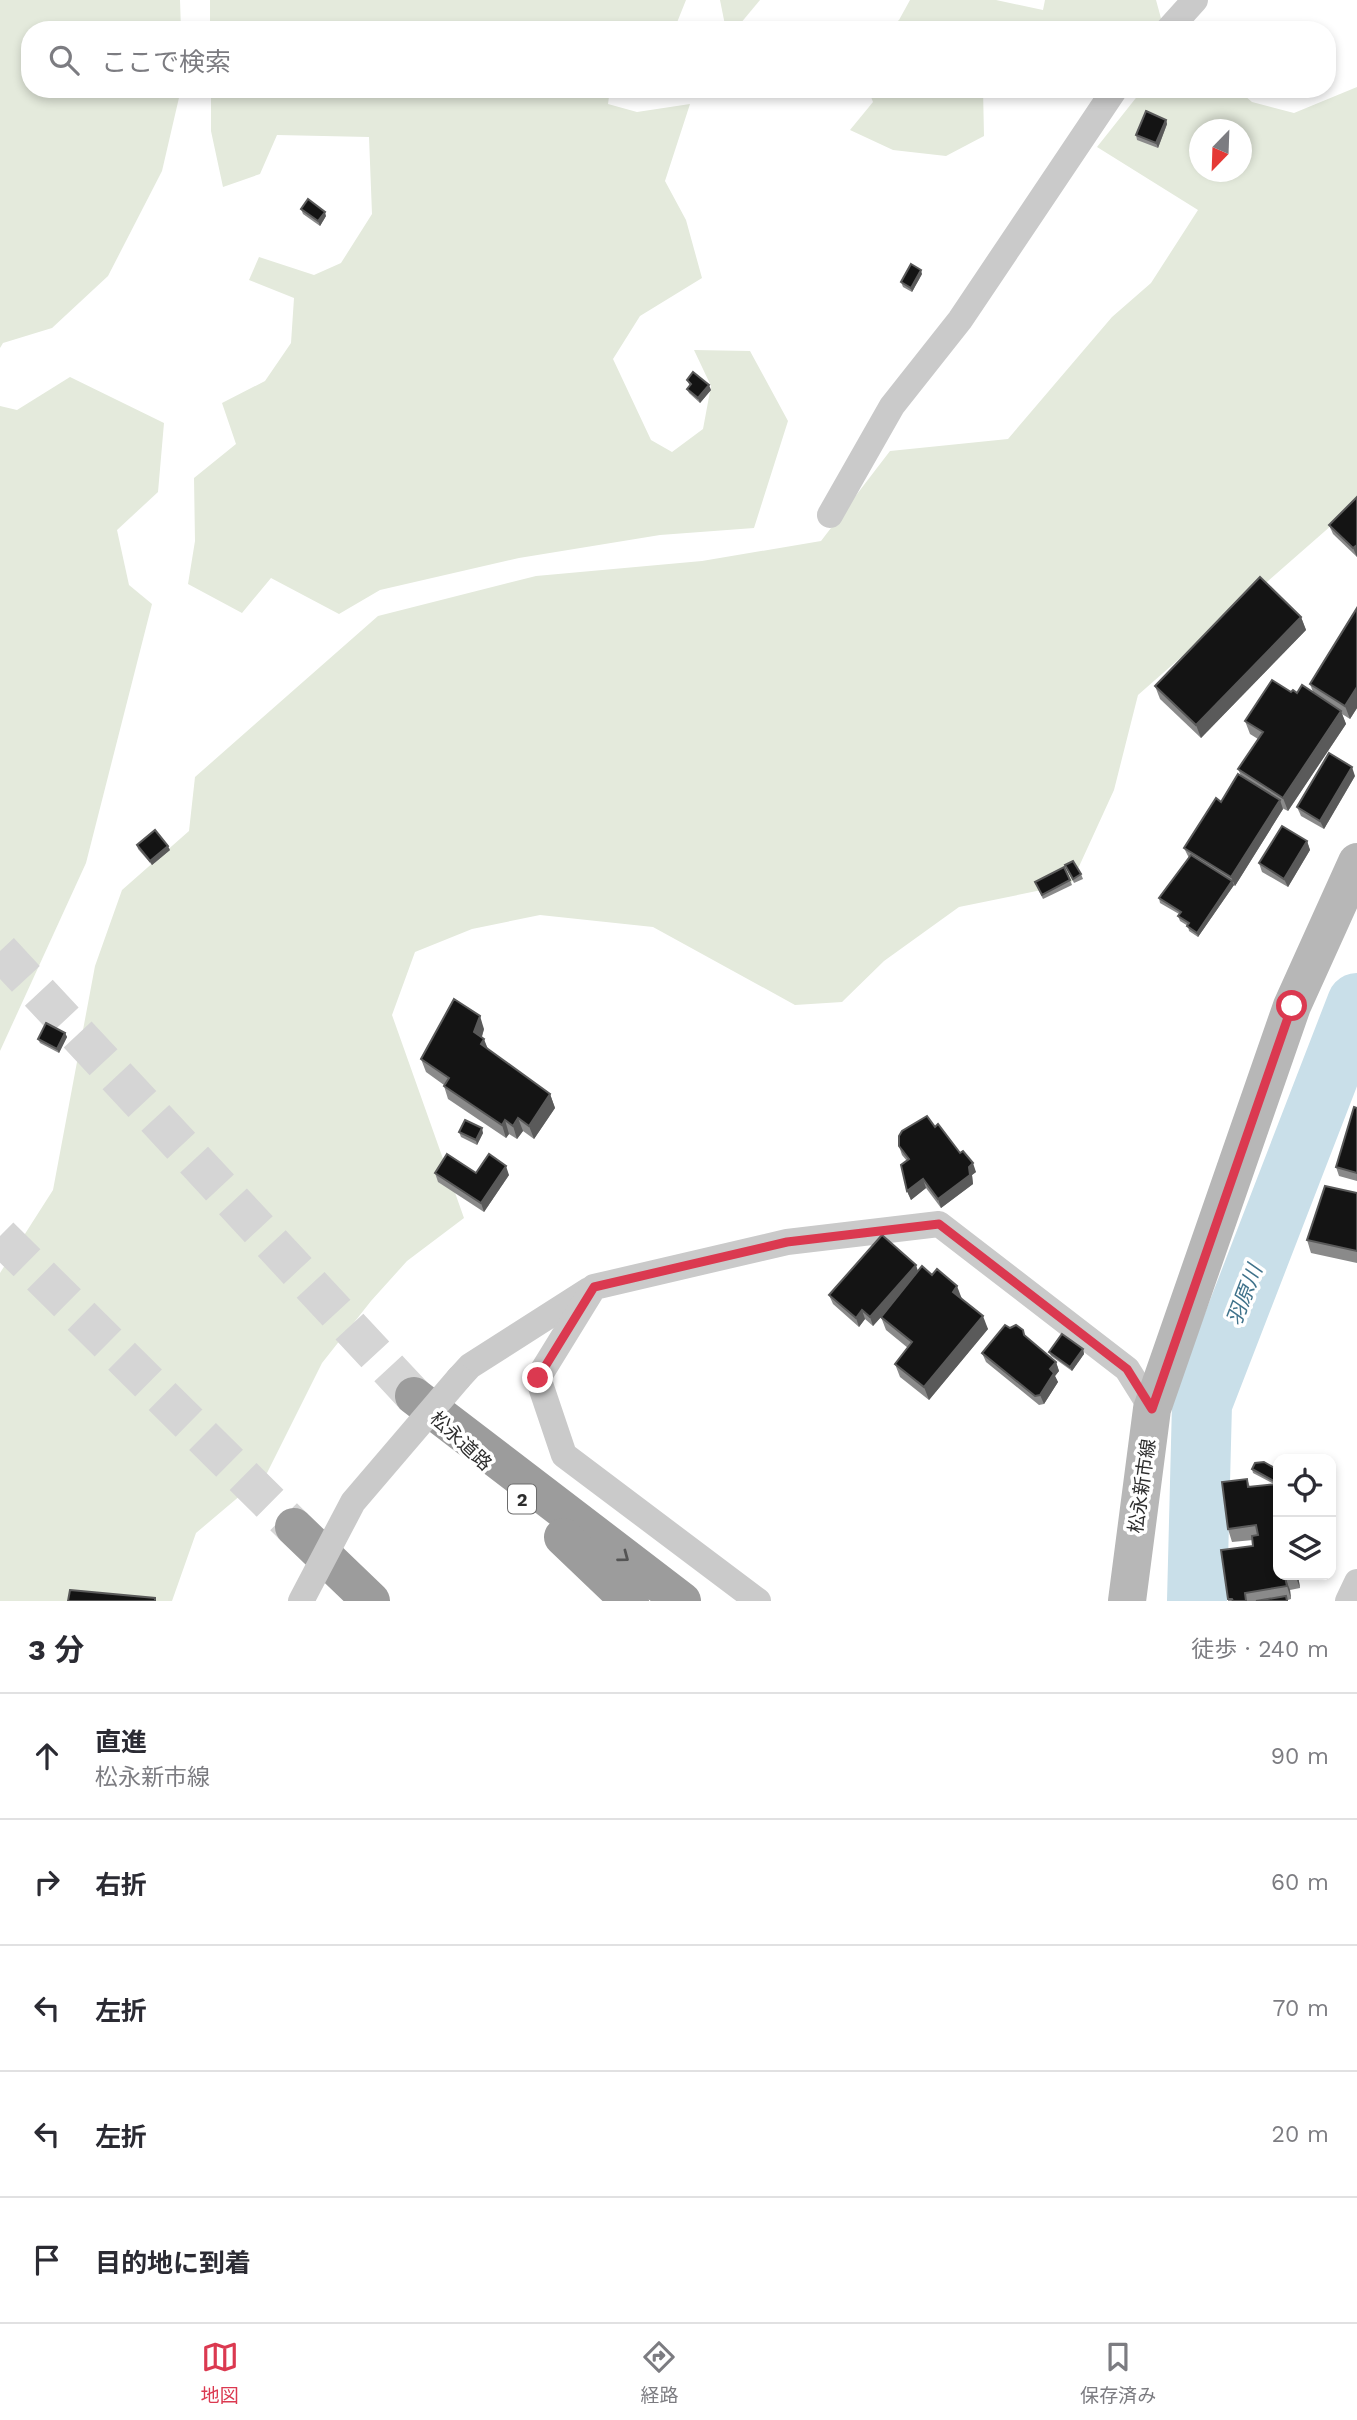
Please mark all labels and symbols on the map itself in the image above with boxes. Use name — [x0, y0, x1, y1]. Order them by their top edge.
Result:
north arrow — [1189, 119, 1252, 182]
route start — [1276, 990, 1307, 1021]
water label: 羽原川 — [1221, 1259, 1268, 1329]
route end — [522, 1362, 553, 1393]
street label: 松永道路 — [425, 1407, 497, 1475]
street label: 松永新市線 — [1124, 1437, 1160, 1535]
road number: 2 — [508, 1484, 536, 1514]
one-way arrow — [616, 1548, 629, 1561]

